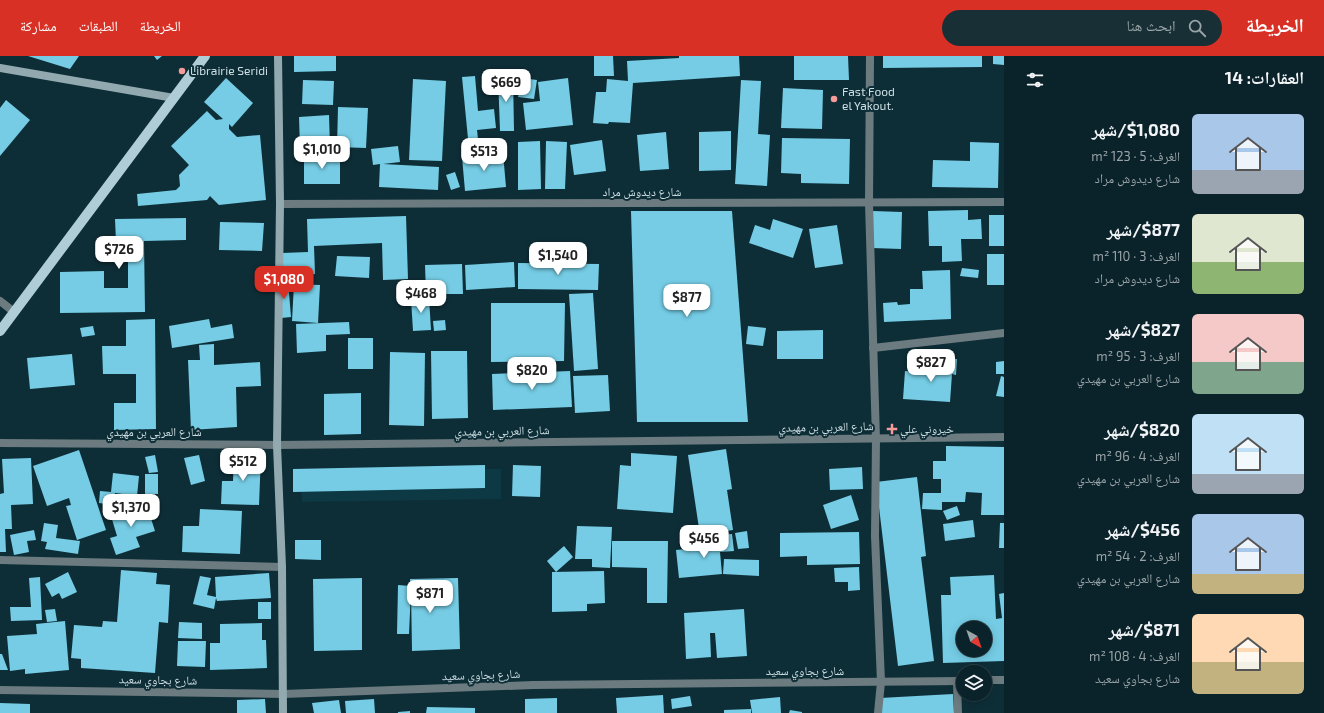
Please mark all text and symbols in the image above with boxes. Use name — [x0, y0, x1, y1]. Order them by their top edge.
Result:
search box — [942, 10, 1222, 46]
text: الخريطة — [1246, 13, 1304, 36]
text: ابحث هنا — [1127, 16, 1176, 34]
text: مشاركة — [20, 17, 57, 34]
text: الطبقات — [79, 17, 118, 34]
text: الخريطة — [140, 17, 181, 34]
icon: search — [1186, 17, 1208, 39]
place label: Librairie Seridi — [190, 63, 268, 77]
marker: Librairie Seridi — [177, 66, 187, 76]
text: العقارات: 14 — [1225, 67, 1304, 87]
pin: $669 — [482, 69, 530, 103]
icon: filters — [1024, 69, 1046, 91]
text: $669 — [491, 74, 521, 90]
place label: Fast Food el Yakout. — [842, 84, 895, 112]
marker: Fast Food el Yakout. — [829, 94, 839, 104]
text: $1,080/شهر — [1092, 119, 1180, 139]
icon: home — [1224, 130, 1272, 178]
pin: $1,010 — [289, 136, 355, 170]
pin: $513 — [460, 138, 508, 172]
text: $1,010 — [303, 141, 341, 157]
text: $513 — [470, 143, 498, 159]
text: الغرف: 5 · 123 m² — [1091, 148, 1180, 164]
text: شارع ديدوش مراد — [1095, 170, 1180, 186]
street label: شارع ديدوش مراد — [603, 184, 682, 200]
text: $877/شهر — [1107, 219, 1180, 239]
icon: home — [1224, 230, 1272, 278]
pin: $726 — [95, 236, 143, 270]
text: $726 — [104, 241, 134, 257]
pin: $1,540 — [525, 242, 591, 276]
text: $1,540 — [538, 247, 578, 263]
text: الغرف: 3 · 110 m² — [1093, 248, 1180, 264]
pin: $1,080 — [251, 266, 317, 300]
text: شارع ديدوش مراد — [1095, 270, 1180, 286]
text: $1,080 — [264, 271, 304, 287]
pin: $468 — [397, 280, 445, 314]
pin: $877 — [663, 284, 711, 318]
text: $468 — [405, 285, 437, 301]
text: $877 — [672, 289, 702, 305]
text: $827/شهر — [1106, 319, 1180, 339]
icon: home — [1224, 330, 1272, 378]
text: الغرف: 3 · 95 m² — [1096, 348, 1180, 364]
pin: $827 — [907, 349, 955, 383]
text: $827 — [916, 354, 946, 370]
pin: $820 — [508, 357, 556, 391]
text: $820 — [516, 362, 548, 378]
text: شارع العربي بن مهيدي — [1077, 370, 1180, 386]
street label: شارع العربي بن مهيدي — [778, 418, 874, 438]
text: $820/شهر — [1104, 419, 1180, 439]
place label: خيروني علي — [900, 421, 954, 439]
street label: شارع العربي بن مهيدي — [454, 422, 550, 442]
street label: شارع العربي بن مهيدي — [106, 424, 202, 442]
marker: خيروني علي — [887, 424, 897, 434]
icon: home — [1224, 430, 1272, 478]
pin: $512 — [219, 448, 267, 482]
text: الغرف: 4 · 96 m² — [1095, 448, 1180, 464]
text: $512 — [229, 453, 257, 469]
text: شارع العربي بن مهيدي — [1077, 470, 1180, 486]
pin: $1,370 — [98, 494, 164, 528]
text: $1,370 — [112, 499, 150, 515]
text: $456/شهر — [1105, 519, 1180, 539]
pin: $456 — [680, 525, 728, 559]
text: $456 — [689, 530, 719, 546]
icon: home — [1224, 530, 1272, 578]
text: الغرف: 2 · 54 m² — [1096, 548, 1180, 564]
text: شارع العربي بن مهيدي — [1077, 570, 1180, 586]
pin: $871 — [406, 580, 454, 614]
text: $871 — [416, 585, 444, 601]
text: $871/شهر — [1108, 619, 1180, 639]
north arrow — [956, 621, 992, 657]
map controls — [956, 621, 992, 701]
icon: home — [1224, 630, 1272, 678]
text: الغرف: 4 · 108 m² — [1089, 648, 1180, 664]
street label: شارع بجاوي سعيد — [766, 663, 844, 681]
button: layers — [956, 665, 992, 701]
street label: شارع بجاوي سعيد — [442, 666, 521, 686]
text: شارع بجاوي سعيد — [1095, 670, 1180, 686]
street label: شارع بجاوي سعيد — [119, 671, 197, 691]

